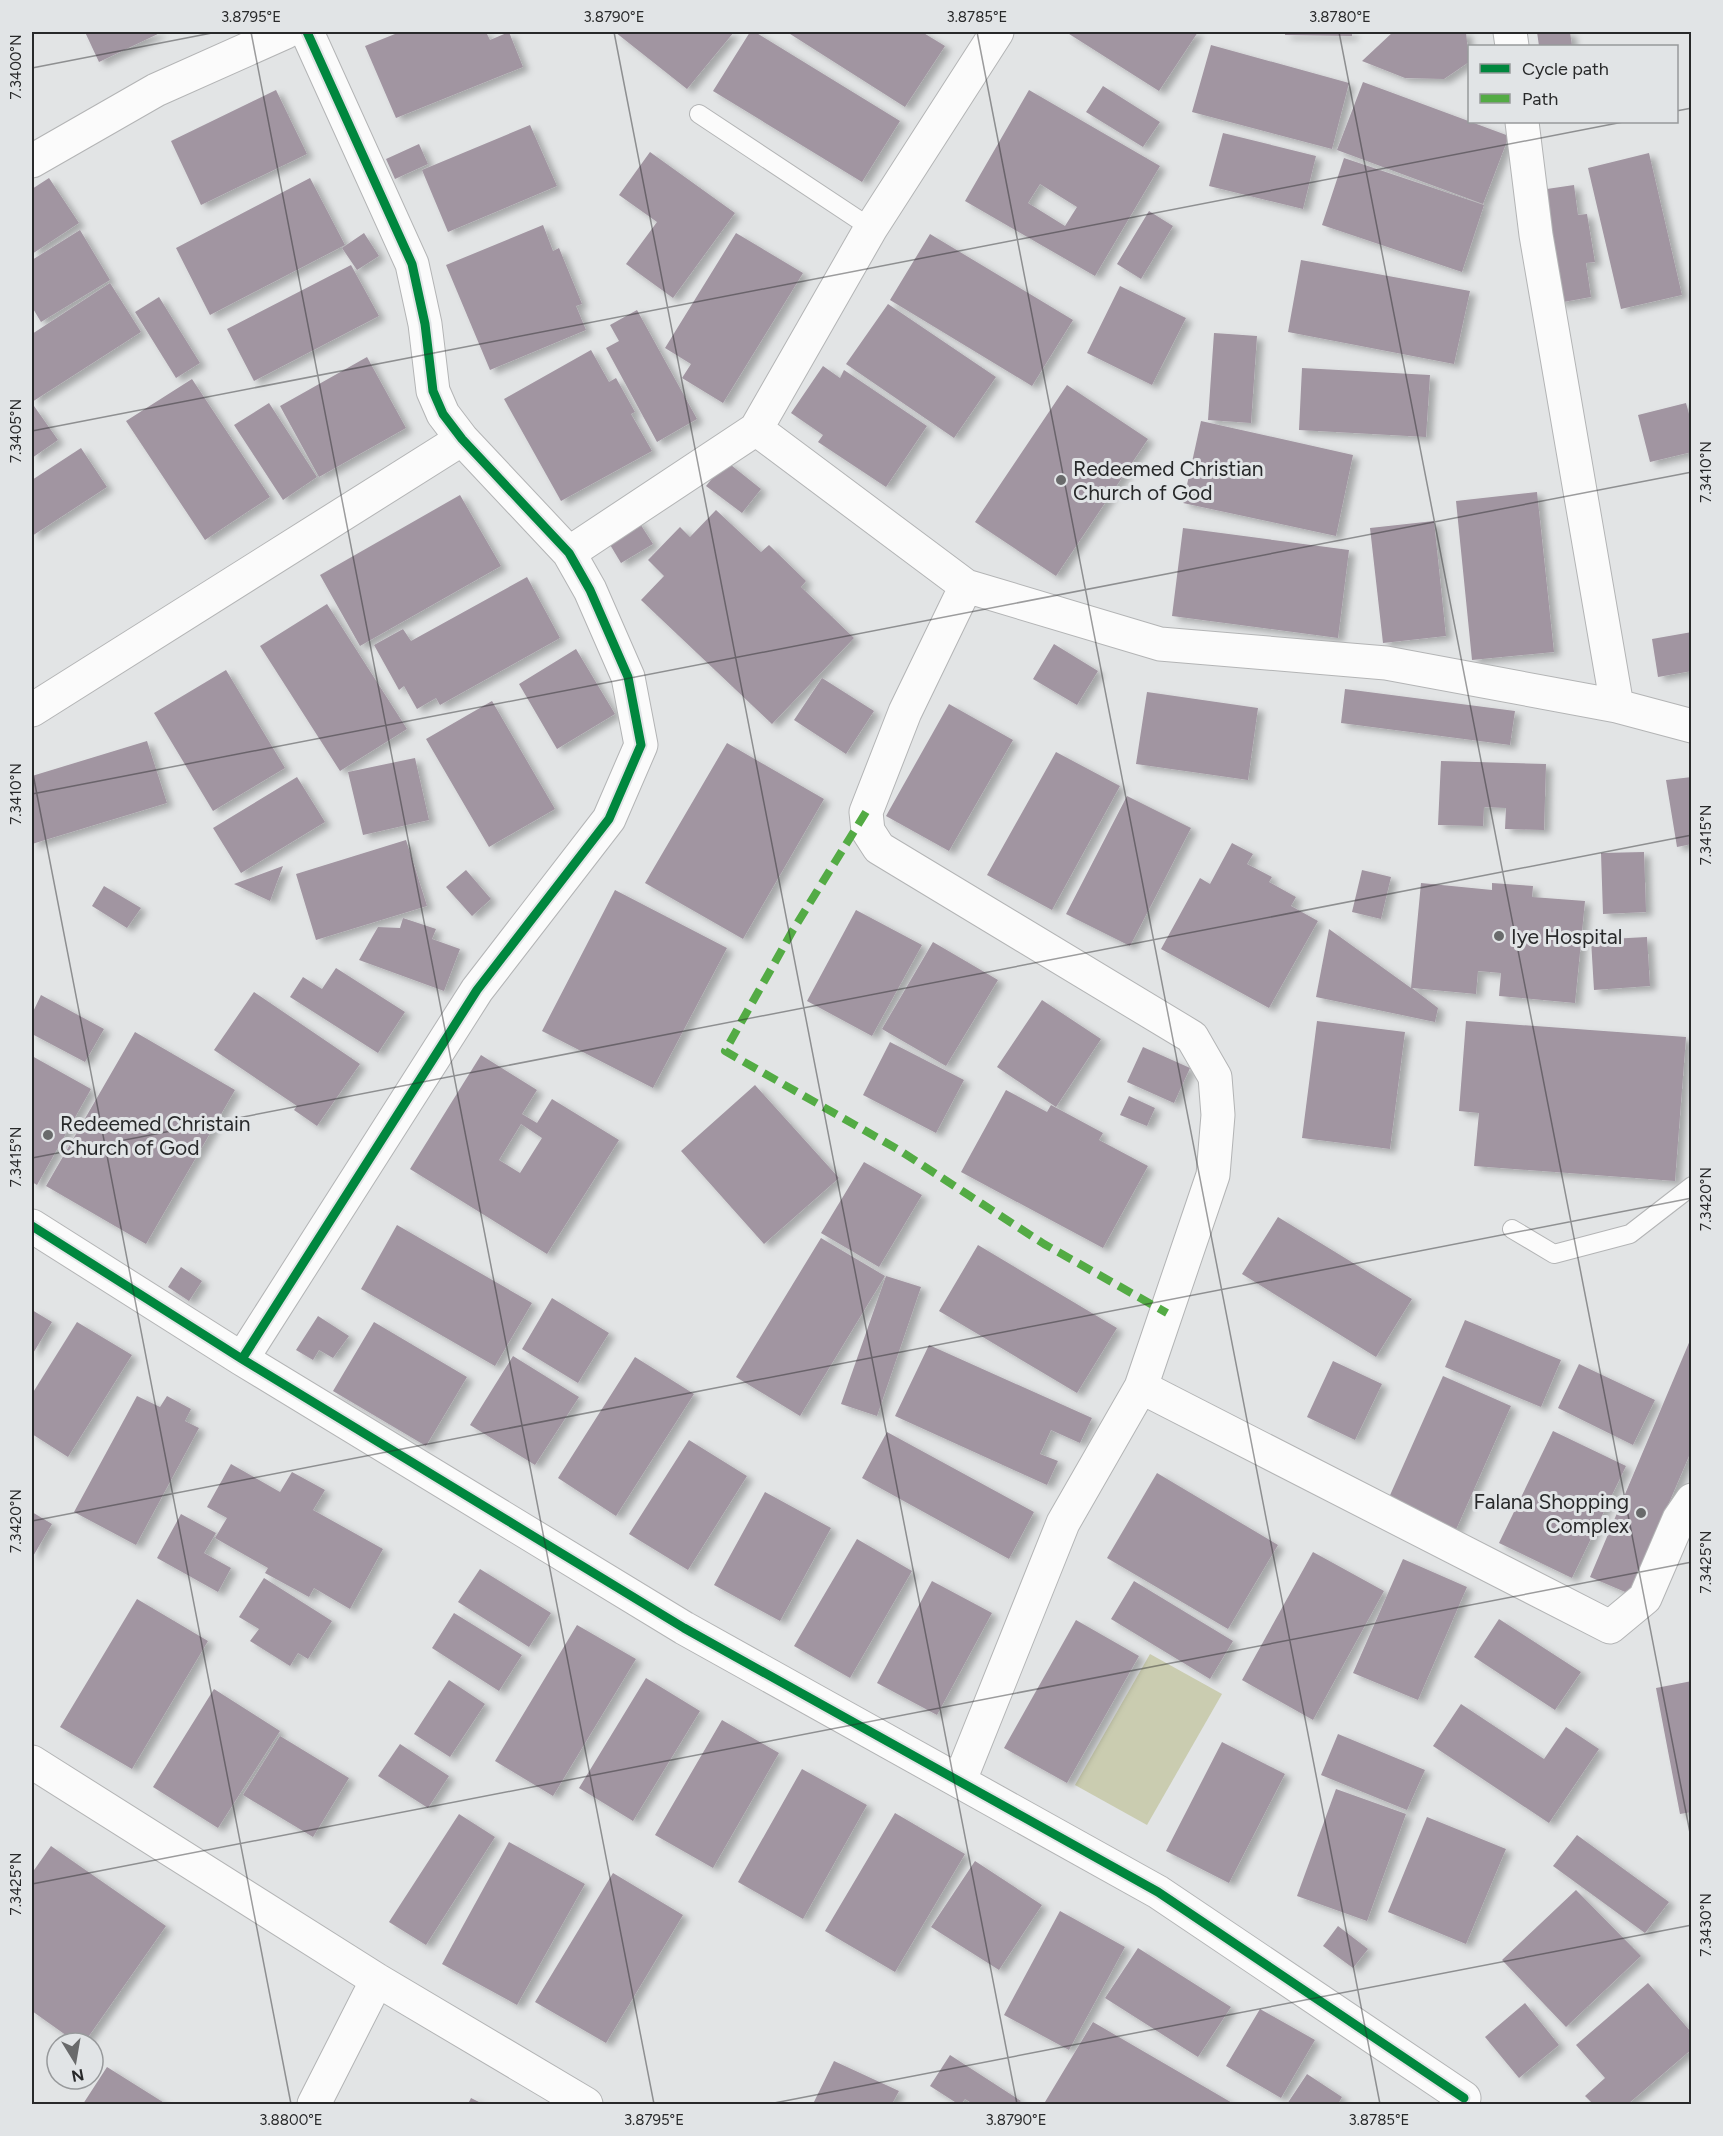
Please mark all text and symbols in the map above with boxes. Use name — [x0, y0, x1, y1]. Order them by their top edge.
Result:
text: 3.8795°E — [221, 8, 281, 26]
text: 3.8790°E — [583, 8, 645, 26]
text: 3.8785°E — [947, 8, 1007, 26]
text: 3.8780°E — [1309, 8, 1371, 26]
text: 7.3400°N — [7, 34, 25, 100]
legend — [1468, 45, 1678, 123]
text: Cycle path — [1522, 58, 1609, 80]
text: Path — [1522, 88, 1558, 110]
text: 7.3405°N — [7, 399, 25, 463]
text: 7.3410°N — [1697, 441, 1715, 503]
place label: Redeemed Christian Church of God — [1073, 456, 1264, 505]
marker: Redeemed Christian Church of God — [1054, 473, 1068, 487]
text: 7.3410°N — [7, 763, 25, 825]
text: 7.3415°N — [1697, 805, 1715, 865]
place label: Iye Hospital — [1511, 924, 1622, 949]
marker: Iye Hospital — [1492, 929, 1506, 943]
place label: Redeemed Christain Church of God — [60, 1111, 250, 1160]
text: 7.3415°N — [7, 1127, 25, 1187]
marker: Redeemed Christain Church of God — [41, 1128, 55, 1142]
text: 7.3420°N — [1697, 1167, 1715, 1231]
text: 7.3420°N — [7, 1489, 25, 1553]
place label: Falana Shopping Complex — [1474, 1489, 1629, 1538]
marker: Falana Shopping Complex — [1634, 1506, 1648, 1520]
text: 7.3425°N — [1697, 1531, 1715, 1593]
text: 7.3425°N — [7, 1853, 25, 1915]
text: 7.3430°N — [1697, 1893, 1715, 1957]
north arrow — [45, 2031, 105, 2091]
text: N — [70, 2065, 86, 2086]
text: 3.8800°E — [259, 2111, 323, 2129]
text: 3.8795°E — [624, 2111, 684, 2129]
text: 3.8790°E — [985, 2111, 1047, 2129]
text: 3.8785°E — [1349, 2111, 1409, 2129]

